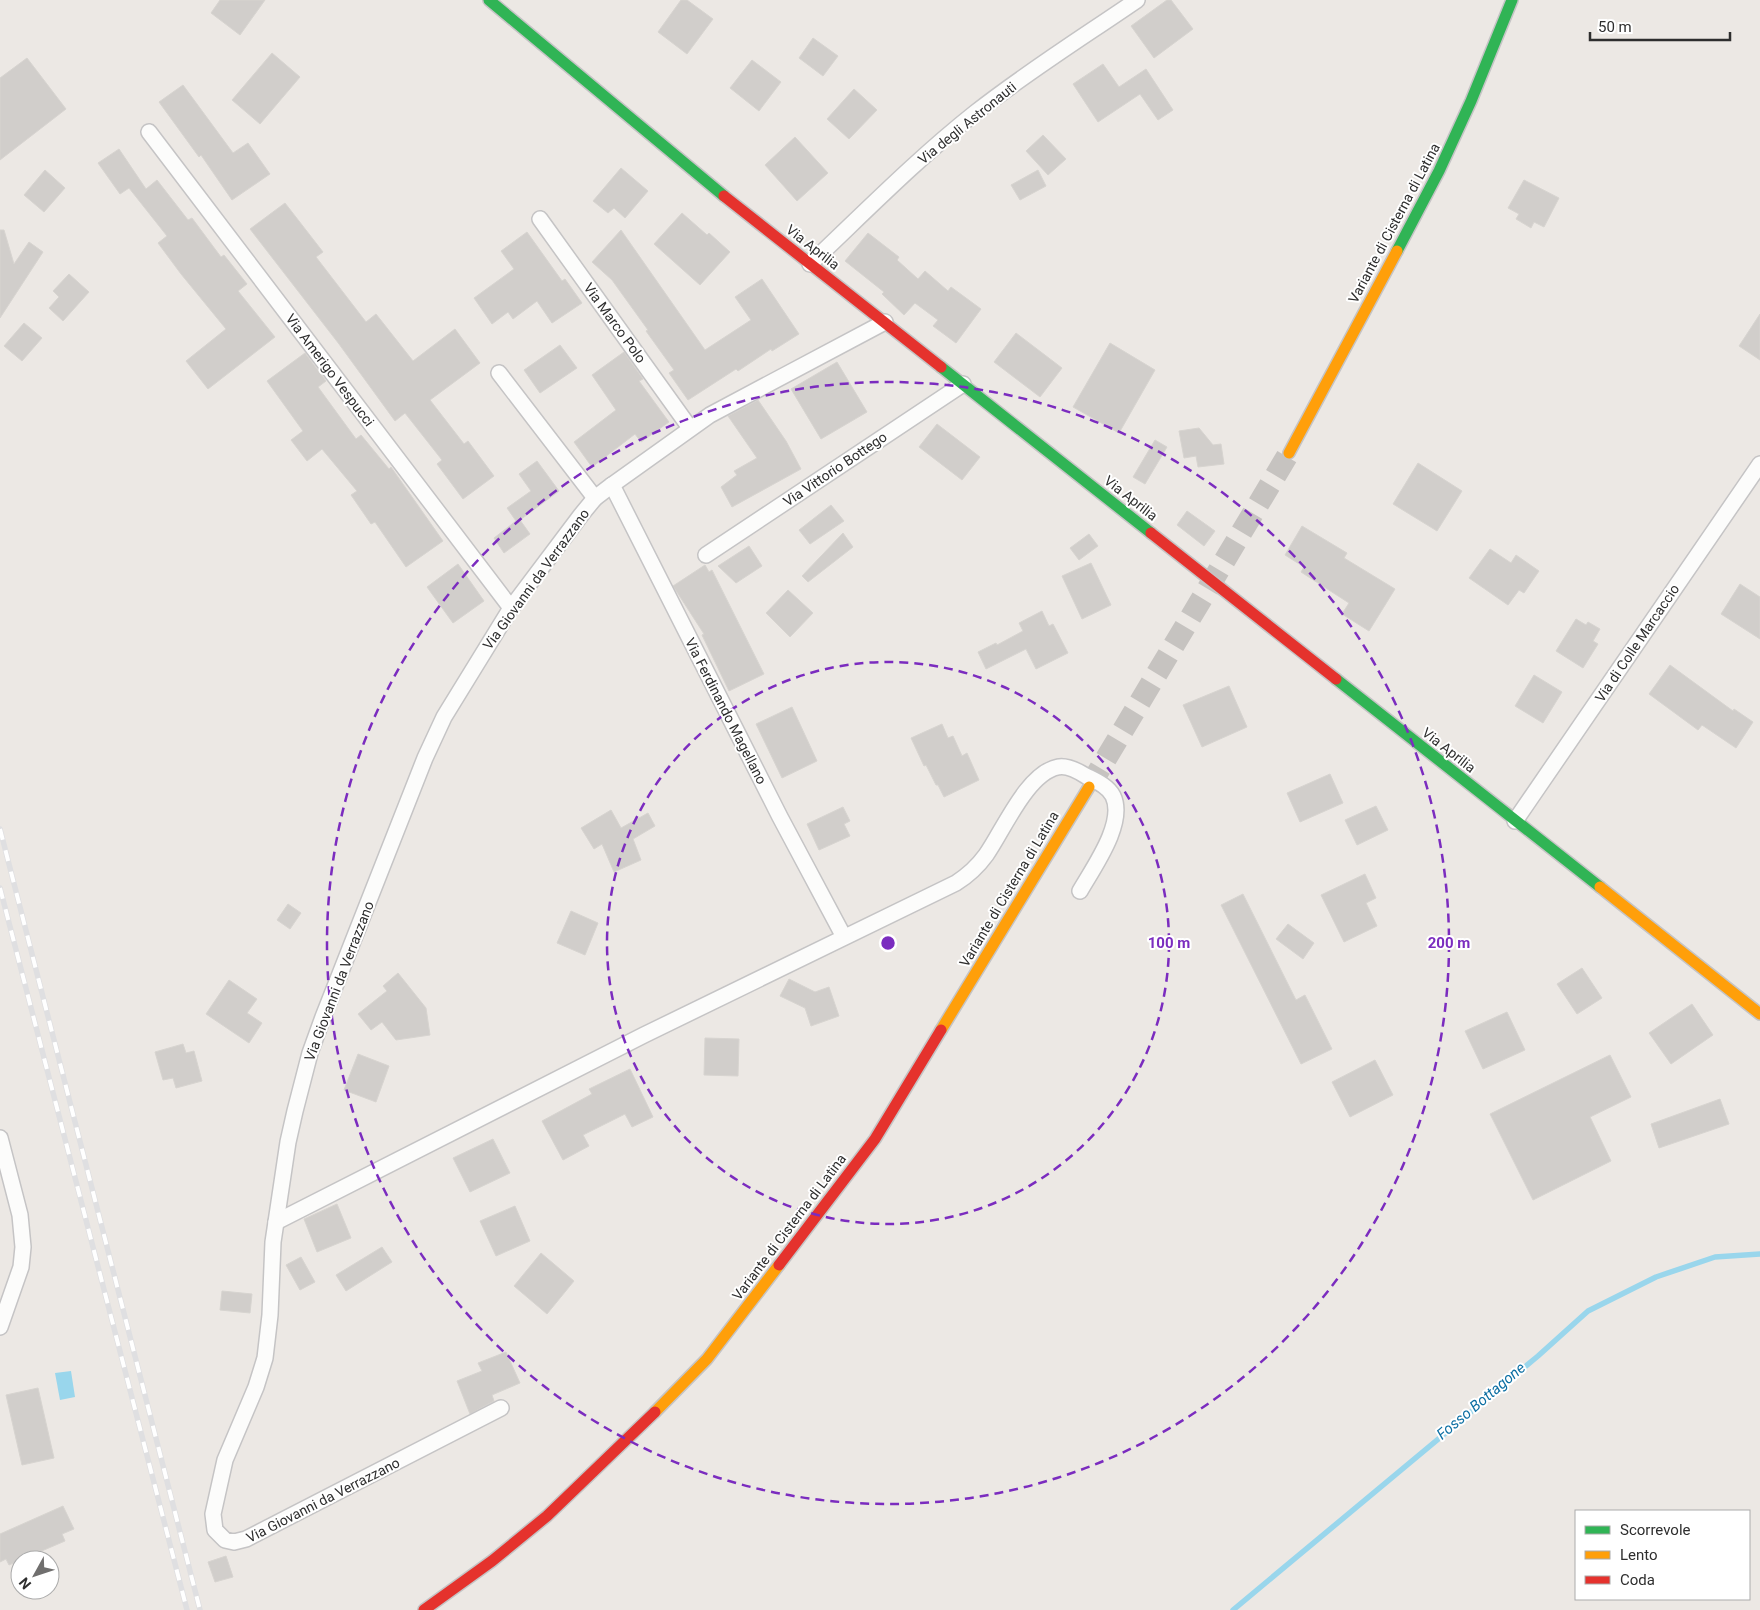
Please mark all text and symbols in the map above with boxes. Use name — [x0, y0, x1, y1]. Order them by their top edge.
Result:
scale bar — [1590, 10, 1730, 42]
text: 50 m — [1598, 18, 1632, 36]
street label: Via degli Astronauti — [915, 79, 1019, 167]
street label: Variante di Cisterna di Latina — [1345, 140, 1443, 306]
street label: Via Aprilia — [783, 221, 843, 273]
street label: Via Marco Polo — [581, 280, 649, 366]
street label: Via Amerigo Vespucci — [283, 311, 377, 429]
street label: Via Vittorio Bottego — [780, 428, 890, 510]
street label: Via Aprilia — [1101, 472, 1161, 524]
street label: Via Giovanni da Verrazzano — [480, 506, 592, 652]
street label: Via di Colle Marcaccio — [1592, 581, 1682, 705]
street label: Via Ferdinando Magellano — [682, 635, 770, 787]
street label: Via Aprilia — [1419, 724, 1479, 776]
street label: Variante di Cisterna di Latina — [956, 808, 1062, 970]
street label: Via Giovanni da Verrazzano — [301, 899, 377, 1063]
centre of rings — [879, 934, 897, 952]
text: 100 m — [1148, 934, 1190, 952]
text: 200 m — [1428, 934, 1470, 952]
street label: Variante di Cisterna di Latina — [729, 1151, 849, 1303]
water label: Fosso Bottagone — [1433, 1359, 1529, 1443]
street label: Via Giovanni da Verrazzano — [244, 1454, 402, 1546]
legend — [1575, 1510, 1750, 1600]
text: Scorrevole — [1620, 1521, 1691, 1539]
text: Lento — [1620, 1546, 1658, 1564]
north arrow — [10, 1550, 60, 1600]
text: Coda — [1620, 1571, 1655, 1589]
text: N — [16, 1574, 34, 1592]

